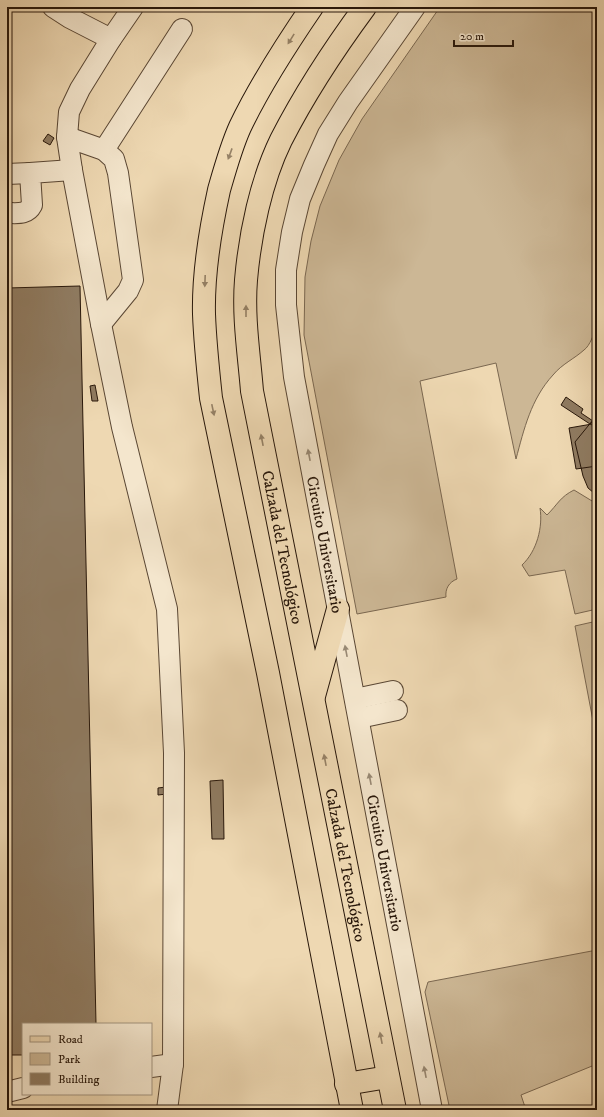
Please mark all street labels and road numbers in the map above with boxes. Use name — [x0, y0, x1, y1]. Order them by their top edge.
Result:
street label: Calzada del Tecnológico — [257, 469, 307, 626]
street label: Circuito Universitario — [302, 474, 347, 615]
street label: Calzada del Tecnológico — [320, 787, 370, 944]
street label: Circuito Universitario — [362, 793, 407, 933]

